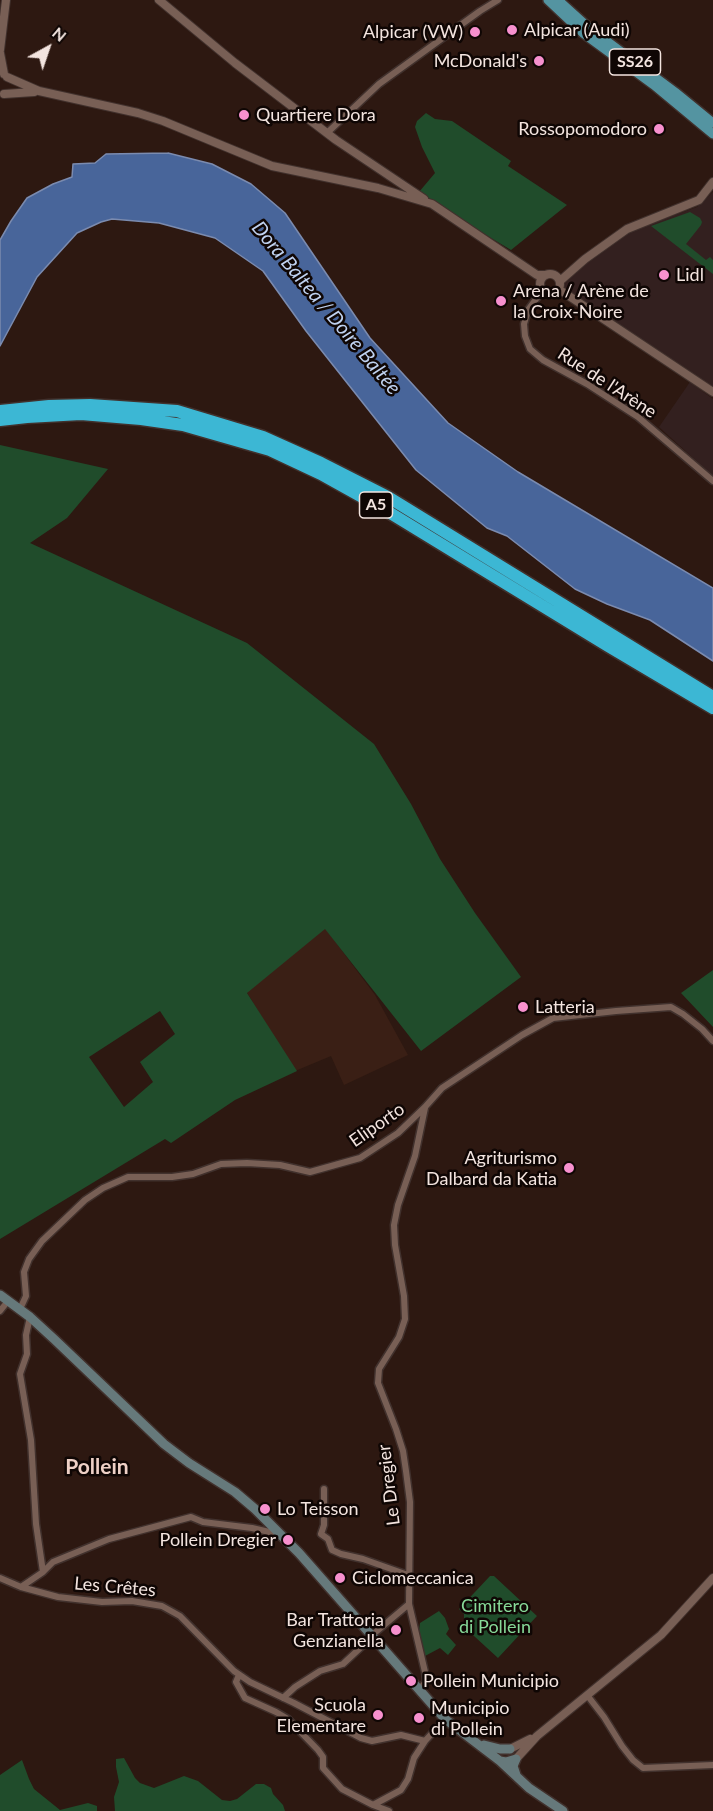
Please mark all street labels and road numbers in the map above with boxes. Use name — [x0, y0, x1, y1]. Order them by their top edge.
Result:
road number: SS26 — [610, 49, 660, 75]
street label: Rue de l'Arène — [554, 343, 660, 423]
road number: A5 — [360, 492, 392, 518]
street label: Eliporto — [345, 1098, 409, 1152]
street label: Le Dregier — [373, 1443, 405, 1527]
street label: Les Crêtes — [73, 1573, 157, 1601]

